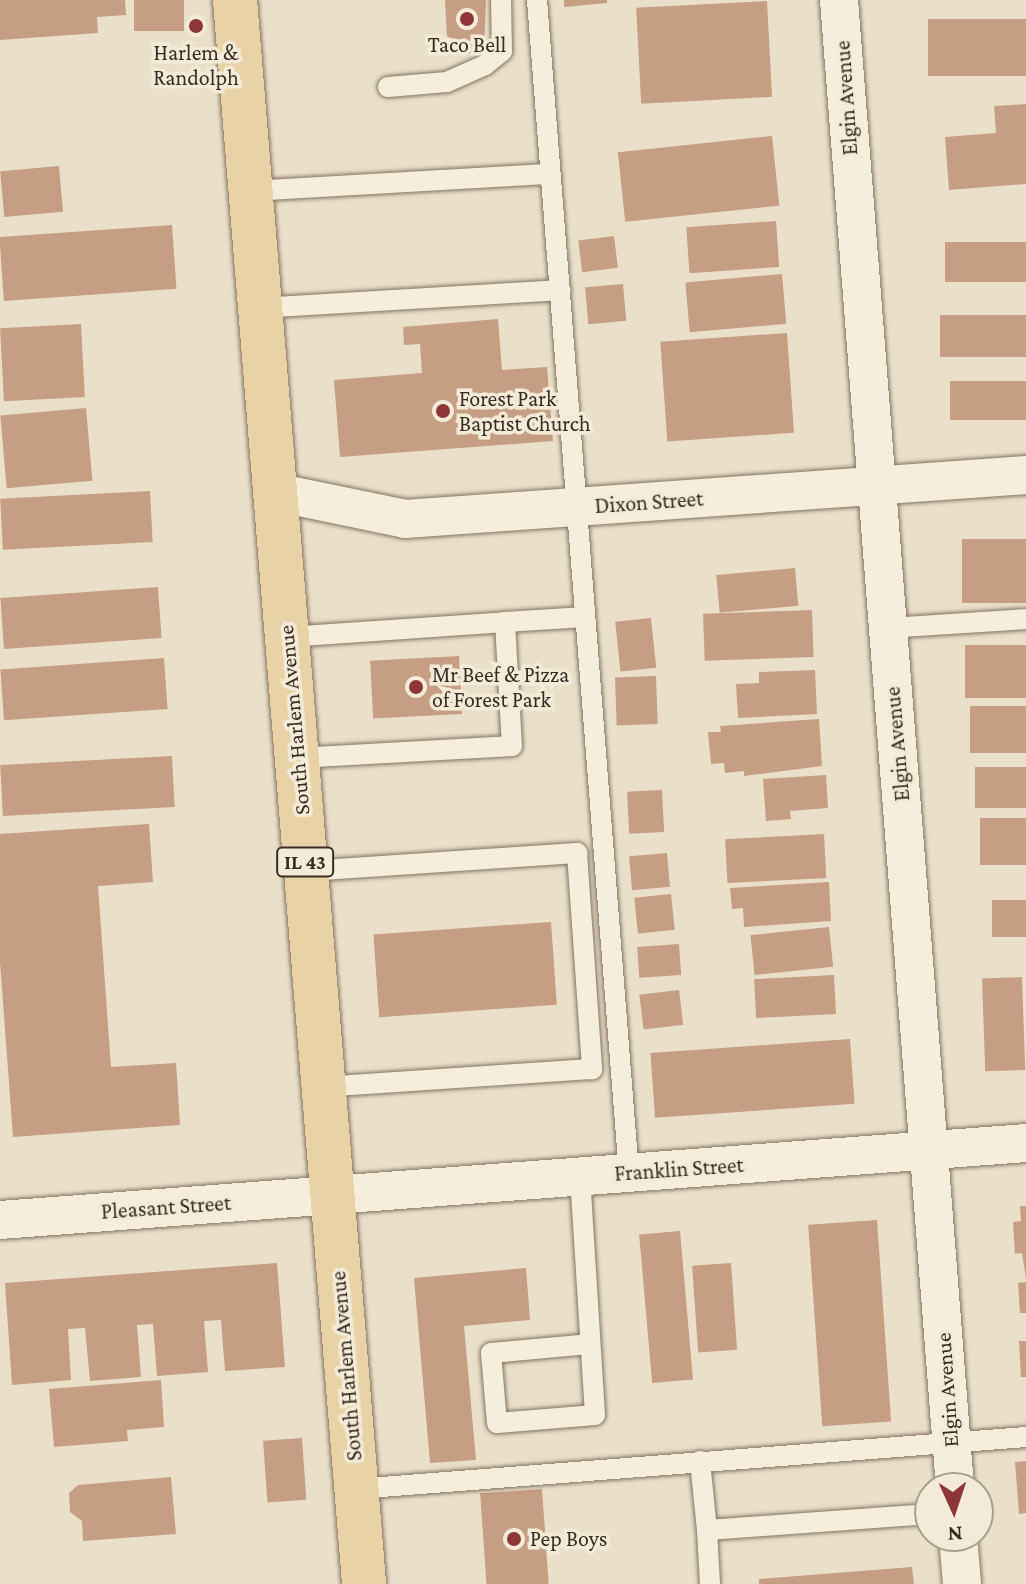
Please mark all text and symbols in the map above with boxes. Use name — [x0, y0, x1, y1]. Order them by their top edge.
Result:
marker: Taco Bell — [458, 10, 476, 28]
marker: Harlem & Randolph — [187, 17, 205, 35]
place label: Taco Bell — [428, 32, 506, 58]
place label: Harlem & Randolph — [153, 39, 239, 90]
street label: Elgin Avenue — [829, 40, 863, 156]
place label: Forest Park Baptist Church — [459, 385, 590, 436]
marker: Forest Park Baptist Church — [434, 402, 452, 420]
street label: Dixon Street — [594, 485, 704, 519]
street label: South Harlem Avenue — [273, 624, 315, 816]
place label: Mr Beef & Pizza of Forest Park — [432, 661, 569, 712]
marker: Mr Beef & Pizza of Forest Park — [407, 678, 425, 696]
street label: Elgin Avenue — [879, 686, 915, 802]
road number: IL 43 — [275, 846, 335, 878]
street label: Franklin Street — [613, 1151, 745, 1187]
street label: Pleasant Street — [100, 1189, 232, 1225]
street label: South Harlem Avenue — [325, 1270, 367, 1462]
street label: Elgin Avenue — [930, 1332, 964, 1448]
north arrow — [914, 1472, 994, 1552]
text: N — [947, 1522, 963, 1547]
place label: Pep Boys — [530, 1526, 607, 1552]
marker: Pep Boys — [505, 1530, 523, 1548]

